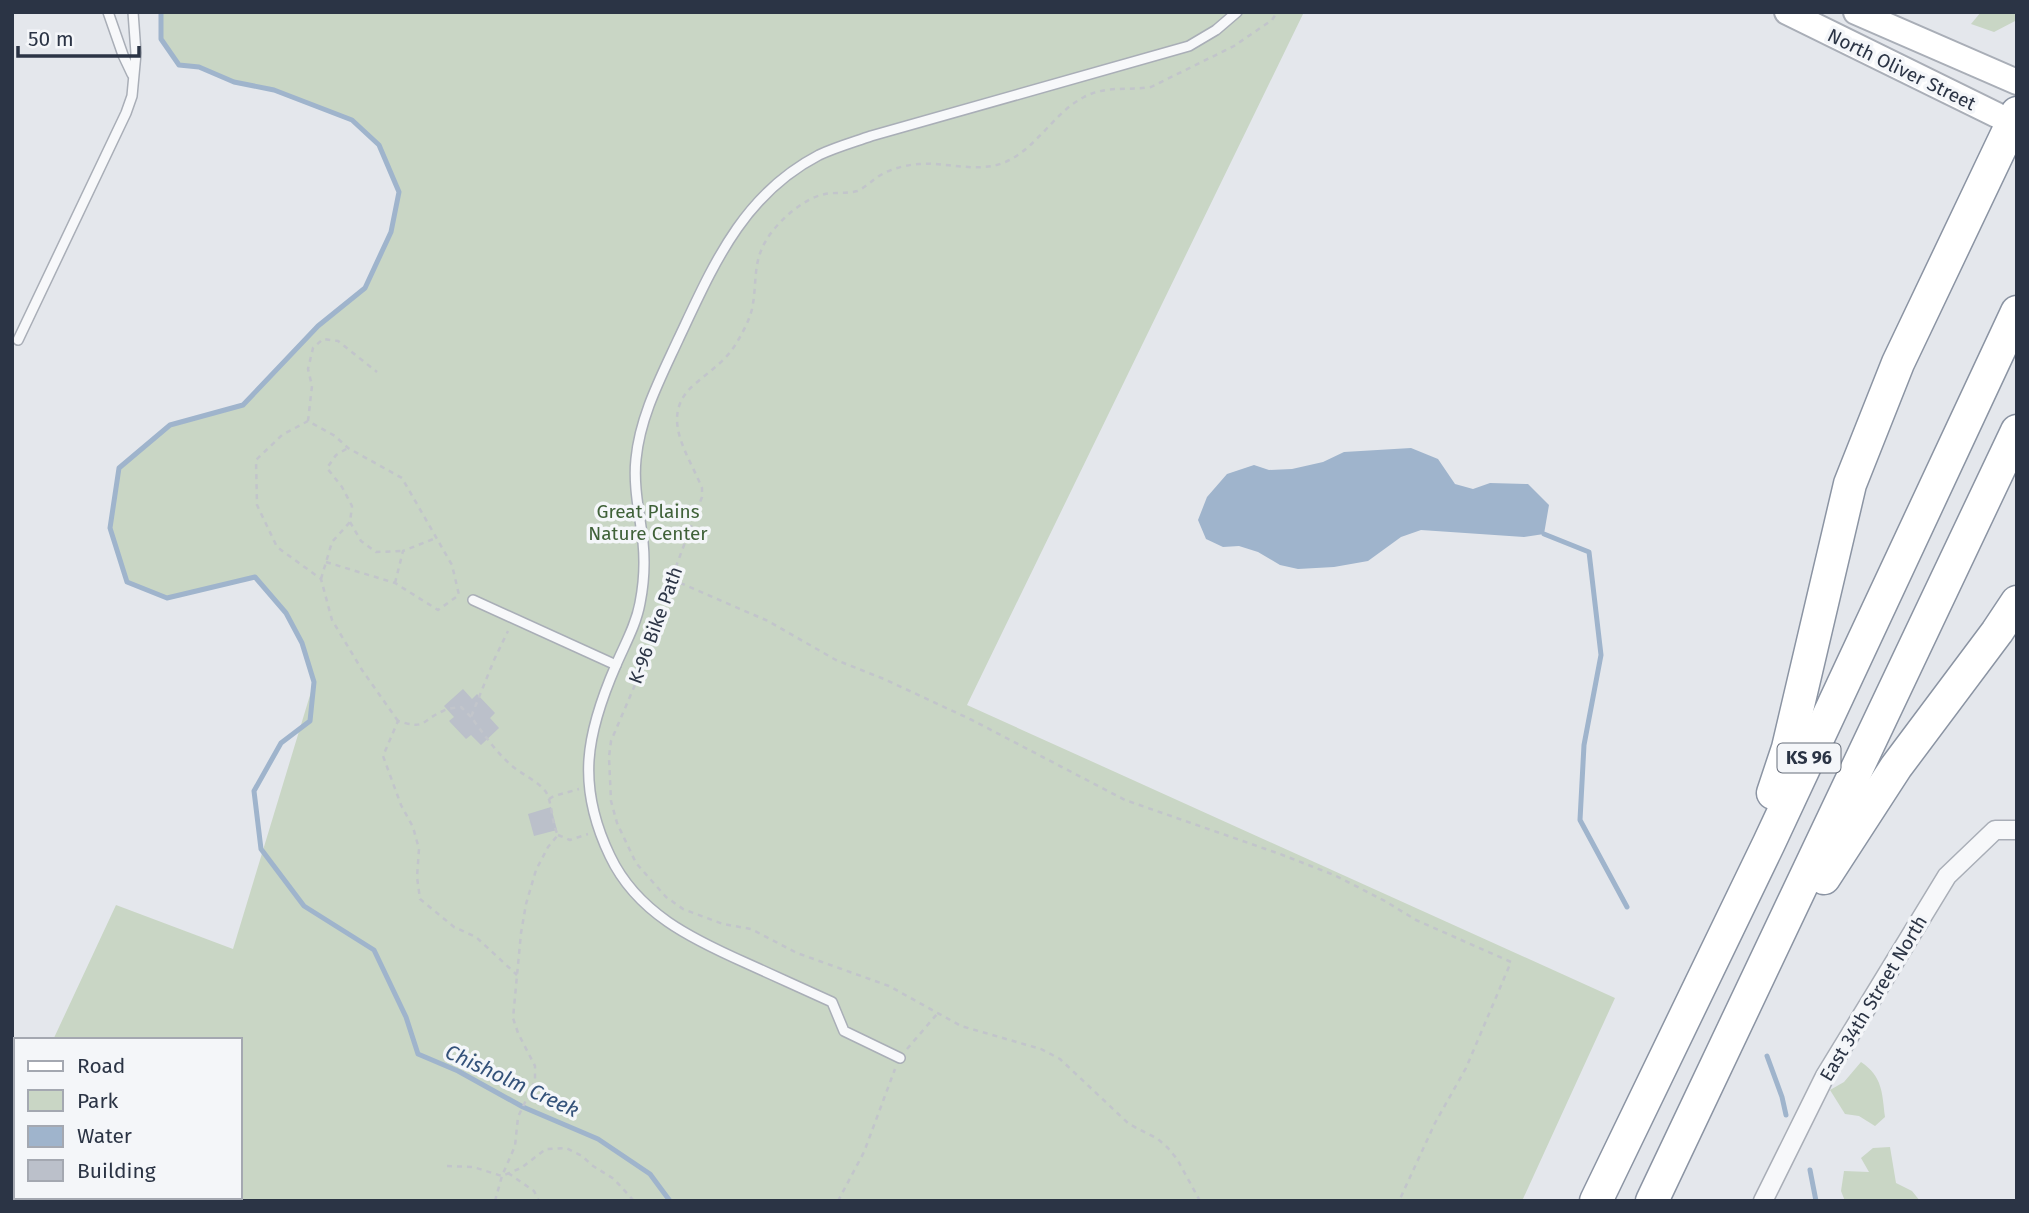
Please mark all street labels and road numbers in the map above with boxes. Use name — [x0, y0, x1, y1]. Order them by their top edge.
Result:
street label: North Oliver Street — [1824, 24, 1980, 115]
street label: K-96 Bike Path — [624, 563, 687, 687]
road number: KS 96 — [1778, 744, 1840, 772]
street label: East 34th Street North — [1815, 911, 1932, 1085]

